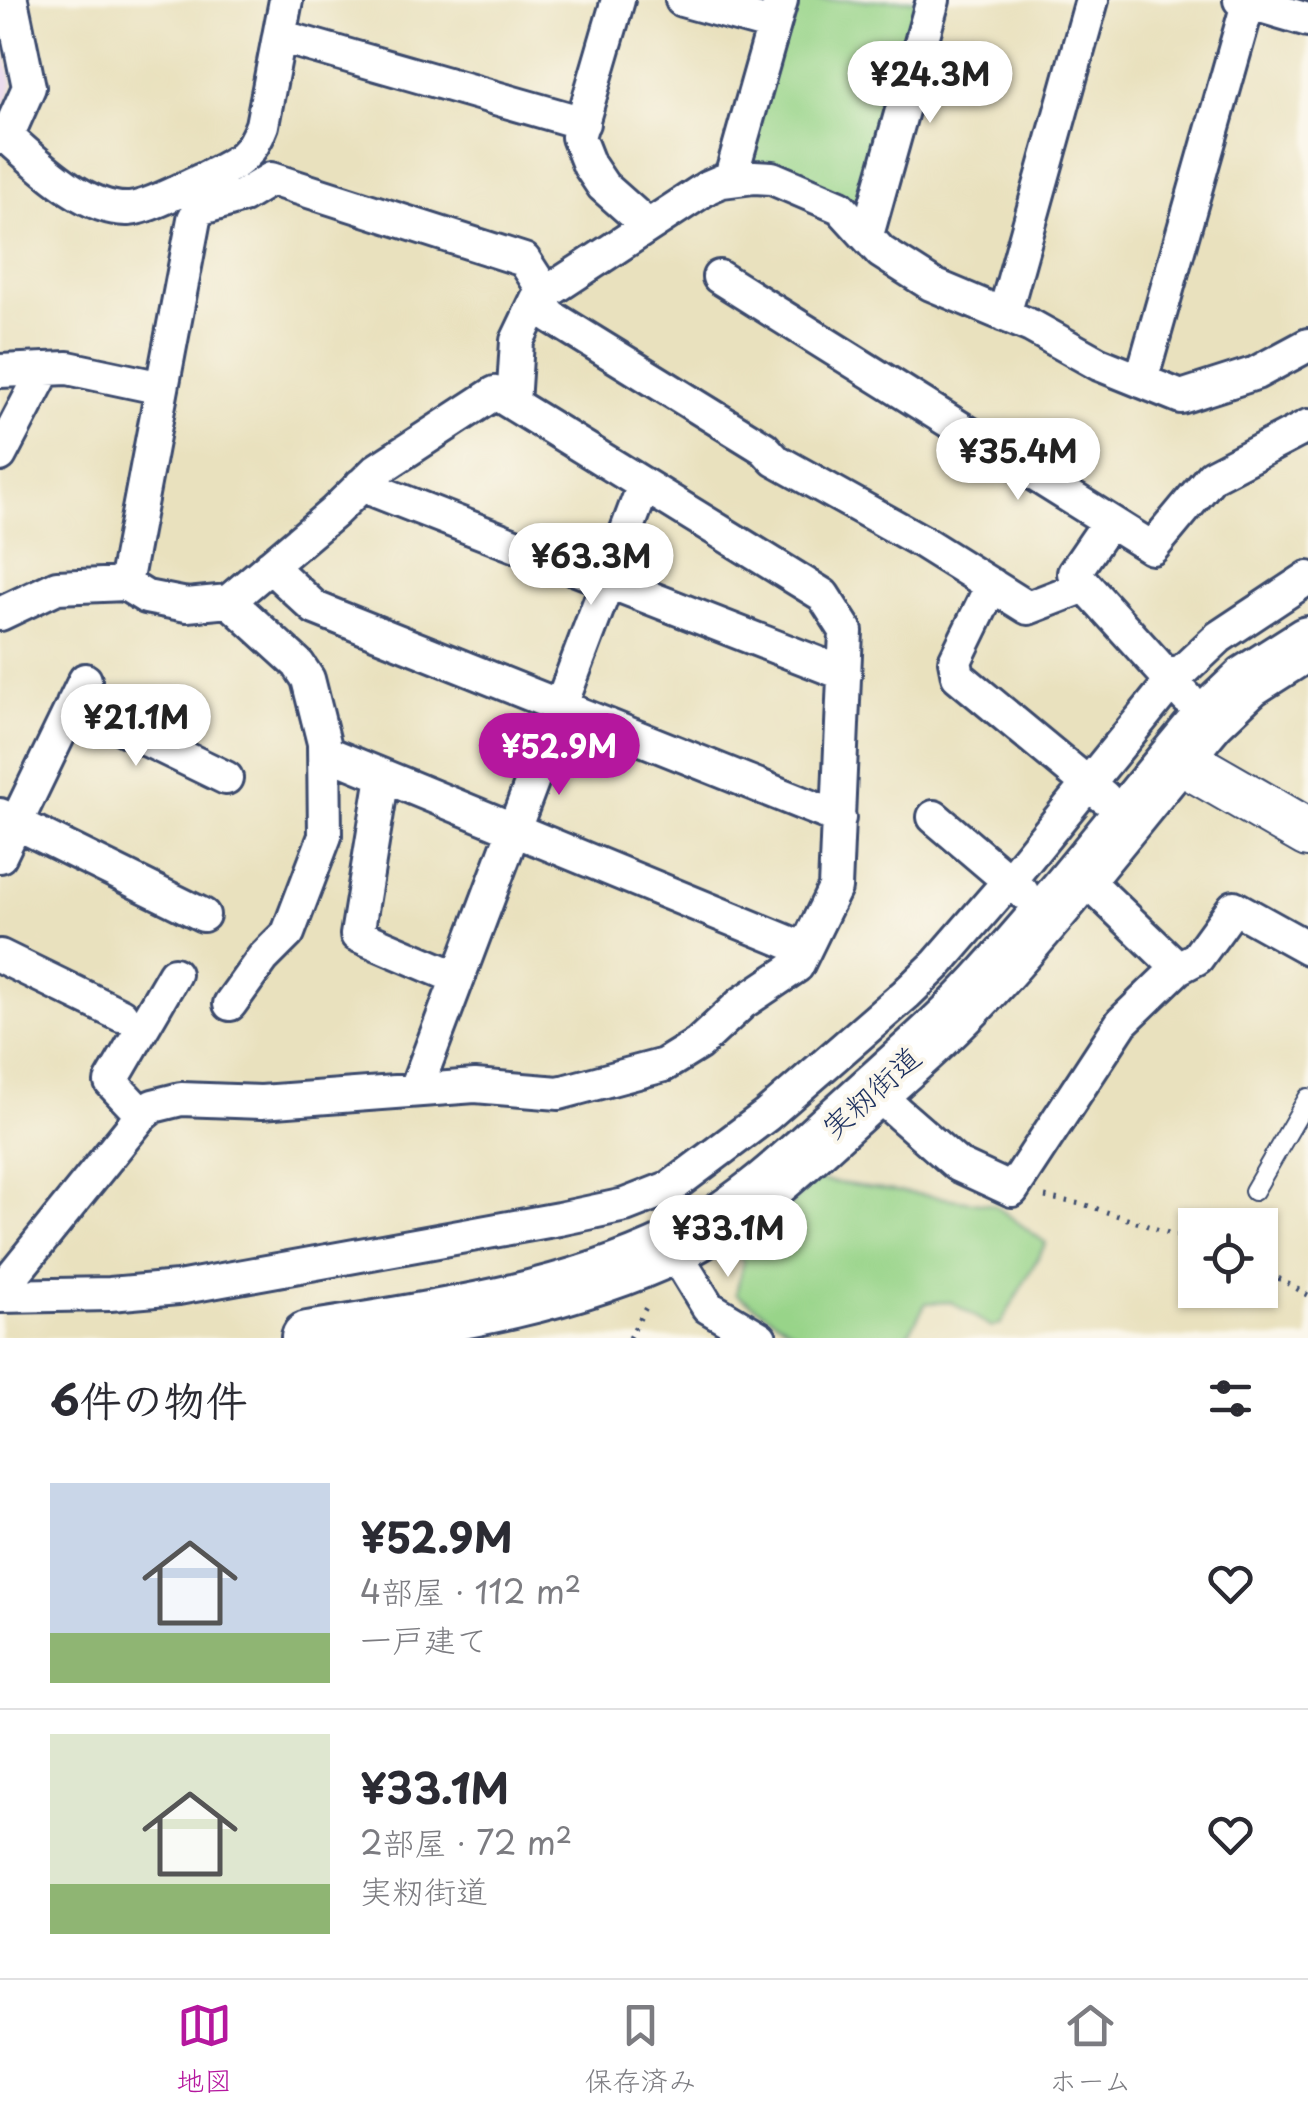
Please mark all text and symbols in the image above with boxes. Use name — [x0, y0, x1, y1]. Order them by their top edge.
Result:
pin: ¥24.3M — [849, 41, 1011, 126]
text: ¥24.3M — [870, 49, 990, 97]
pin: ¥35.4M — [937, 418, 1099, 503]
text: ¥35.4M — [958, 426, 1078, 474]
pin: ¥63.3M — [510, 523, 672, 608]
text: ¥63.3M — [531, 531, 651, 579]
pin: ¥21.1M — [55, 684, 217, 769]
text: ¥21.1M — [83, 692, 189, 740]
pin: ¥52.9M — [478, 713, 640, 798]
text: ¥52.9M — [501, 721, 617, 769]
street label: 実籾街道 — [811, 1034, 930, 1148]
pin: ¥33.1M — [647, 1195, 809, 1280]
text: ¥33.1M — [671, 1203, 785, 1251]
map controls — [1178, 1208, 1278, 1308]
button: locate — [1178, 1208, 1278, 1308]
text: 6件の物件 — [50, 1367, 248, 1430]
icon: filters — [1203, 1371, 1258, 1426]
text: ¥52.9M — [360, 1504, 513, 1567]
icon: home — [130, 1523, 250, 1643]
icon: heart — [1203, 1556, 1258, 1611]
text: 4部屋 · 112 m² — [360, 1567, 581, 1615]
text: 一戸建て — [360, 1615, 488, 1663]
text: ¥33.1M — [360, 1755, 509, 1818]
icon: home — [130, 1774, 250, 1894]
icon: heart — [1203, 1807, 1258, 1862]
text: 2部屋 · 72 m² — [360, 1818, 572, 1866]
text: 実籾街道 — [360, 1866, 488, 1914]
tab: 地図 — [176, 1998, 232, 2101]
tab: 保存済み — [585, 1998, 697, 2101]
tab: ホーム — [1049, 1998, 1132, 2101]

